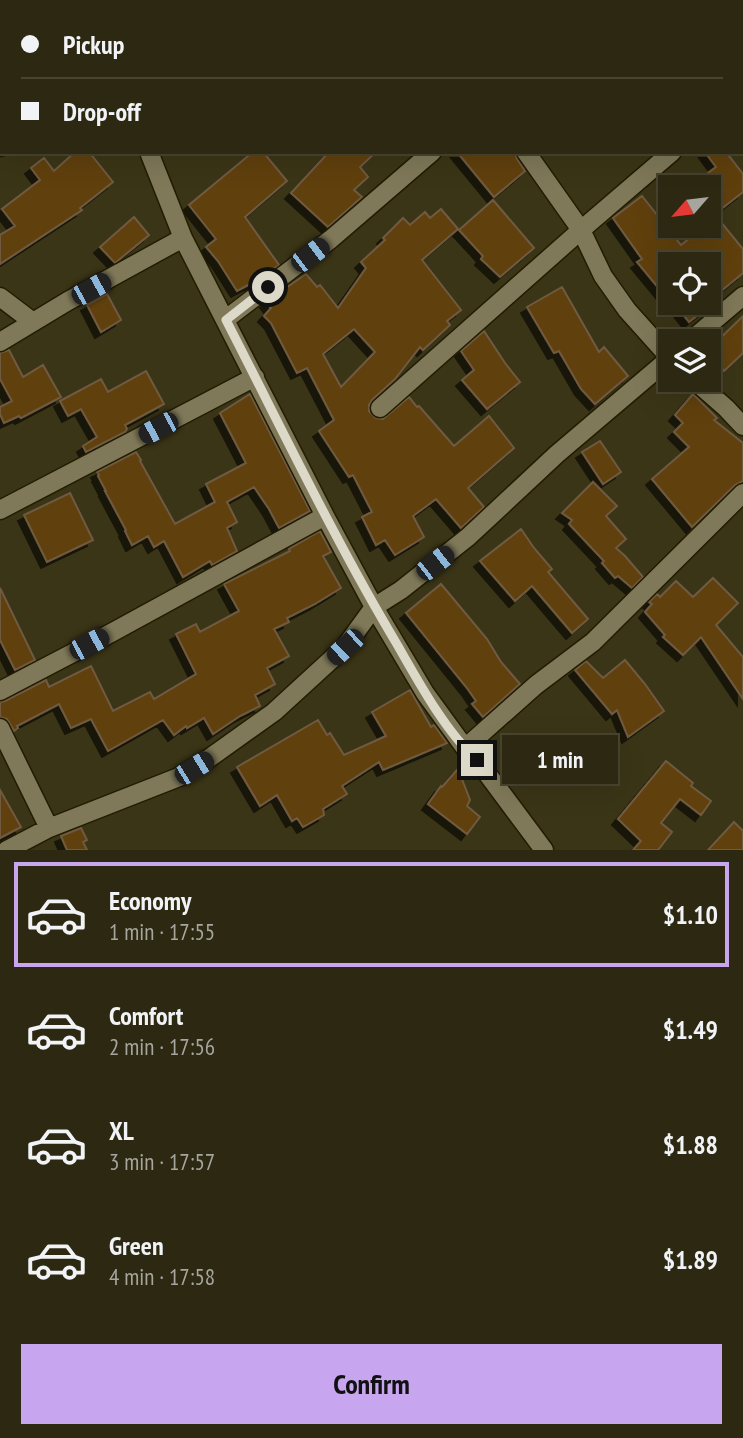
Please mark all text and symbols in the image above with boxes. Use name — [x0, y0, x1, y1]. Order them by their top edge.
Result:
text: Pickup — [63, 28, 124, 61]
text: Drop-off — [63, 95, 141, 128]
north arrow — [658, 175, 721, 238]
map controls — [658, 175, 721, 392]
car — [287, 234, 334, 276]
button: locate — [658, 252, 721, 315]
car — [68, 270, 115, 308]
route start — [252, 271, 284, 303]
button: layers — [658, 329, 721, 392]
car — [135, 409, 182, 447]
car — [412, 542, 459, 584]
car — [66, 625, 113, 663]
car — [323, 625, 368, 669]
callout: 1 min — [502, 736, 617, 784]
route end — [461, 744, 493, 776]
text: 1 min — [537, 745, 583, 774]
car — [171, 748, 218, 788]
icon: car — [25, 883, 88, 946]
text: Economy — [109, 884, 191, 917]
text: $1.10 — [663, 898, 718, 931]
text: 1 min · 17:55 — [109, 917, 215, 946]
icon: car — [25, 998, 88, 1061]
text: Comfort — [109, 999, 183, 1032]
text: $1.49 — [663, 1013, 718, 1046]
text: 2 min · 17:56 — [109, 1032, 215, 1061]
icon: car — [25, 1113, 88, 1176]
text: XL — [109, 1114, 134, 1147]
text: $1.88 — [663, 1128, 718, 1161]
text: 3 min · 17:57 — [109, 1147, 215, 1176]
icon: car — [25, 1228, 88, 1291]
text: Green — [109, 1229, 164, 1262]
text: $1.89 — [663, 1243, 718, 1276]
text: 4 min · 17:58 — [109, 1262, 215, 1291]
button: Confirm — [21, 1344, 722, 1424]

